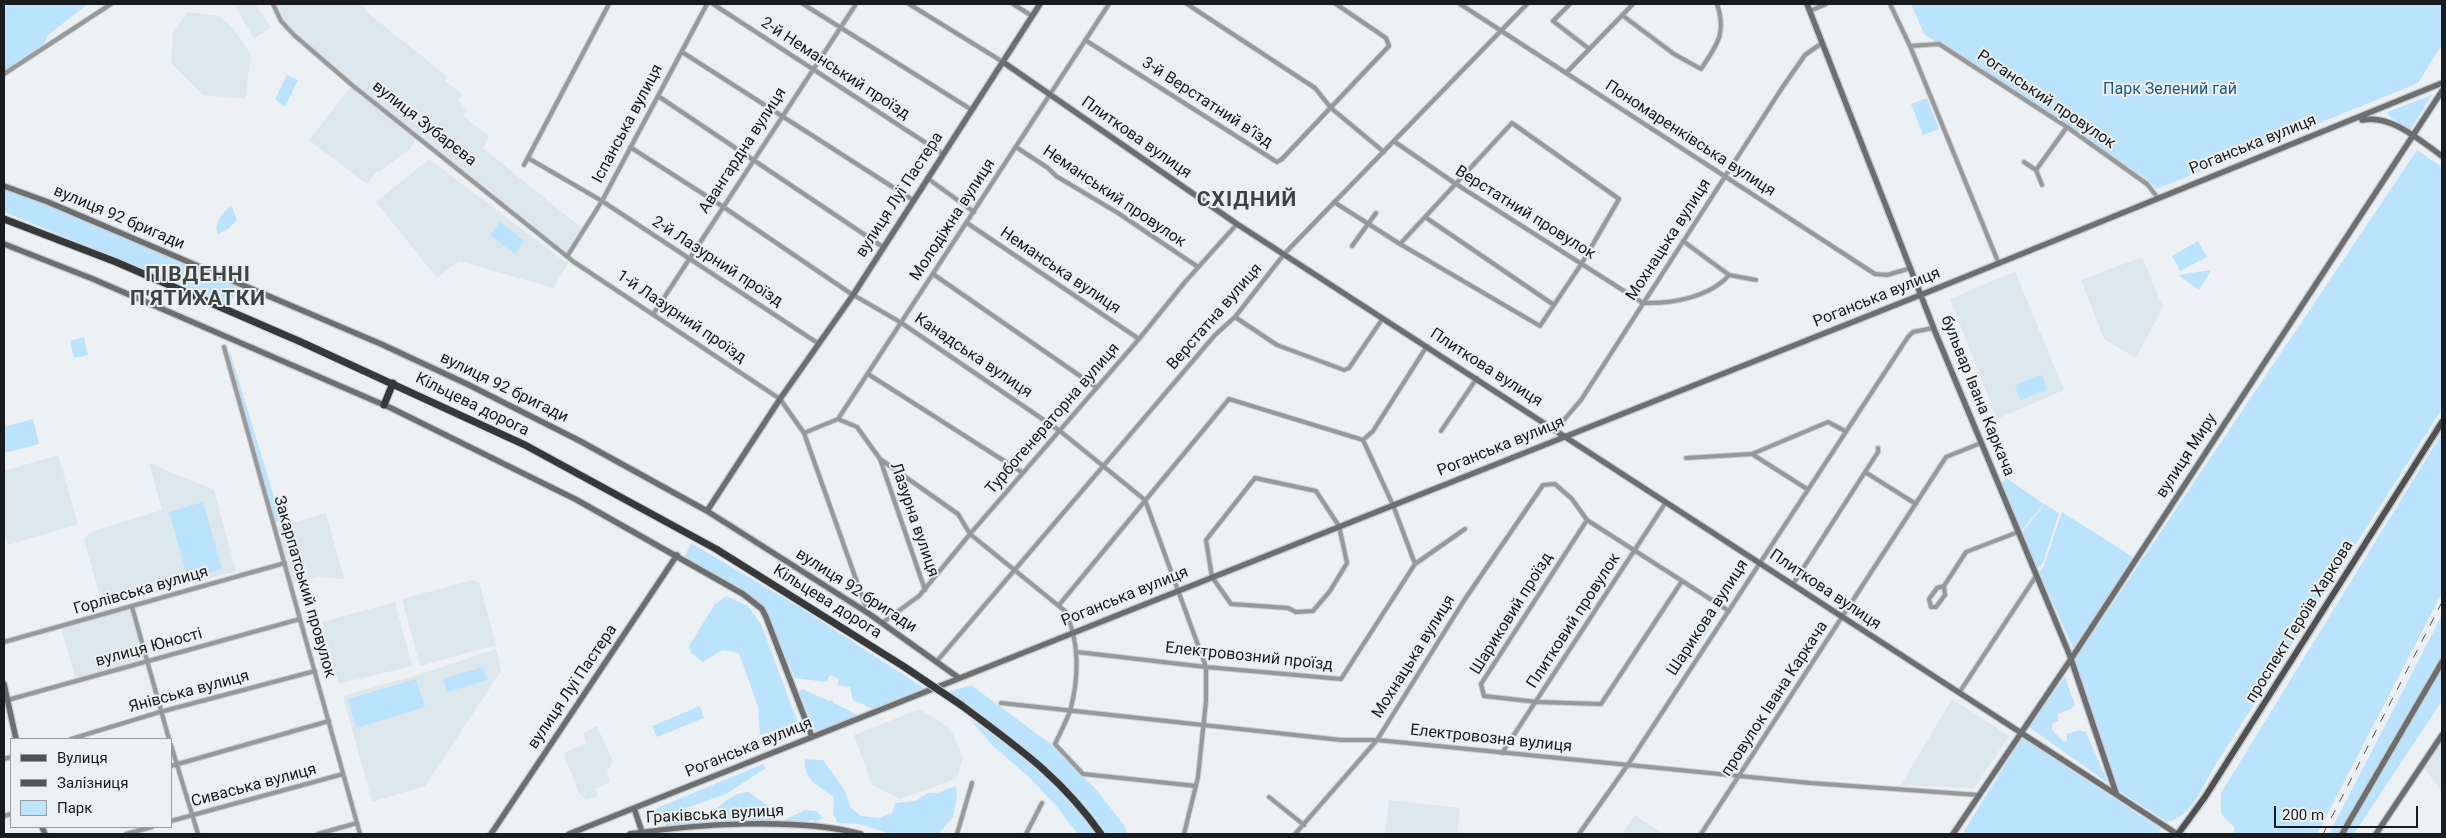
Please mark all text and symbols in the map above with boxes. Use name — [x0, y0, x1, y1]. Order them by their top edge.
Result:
street label: 2-й Неманський проїзд — [757, 14, 913, 124]
street label: Роганський провулок — [1973, 47, 2119, 153]
street label: 3-й Верстатний в’їзд — [1138, 54, 1276, 152]
street label: Іспанська вулиця — [589, 61, 667, 187]
street label: вулиця Зубарєва — [368, 77, 480, 171]
street label: Пономаренківська вулиця — [1601, 77, 1779, 201]
park label: Парк Зелений гай — [2103, 80, 2237, 100]
street label: Авангардна вулиця — [695, 84, 791, 218]
street label: Плиткова вулиця — [1077, 93, 1195, 183]
street label: Роганська вулиця — [2187, 111, 2319, 179]
street label: вулиця Луї Пастера — [852, 129, 948, 261]
street label: Неманський провулок — [1039, 142, 1189, 252]
street label: Молодіжна вулиця — [906, 155, 1000, 285]
street label: Верстатний провулок — [1451, 162, 1599, 264]
street label: Мохнацька вулиця — [1622, 175, 1716, 305]
street label: вулиця 92 бригади — [51, 182, 187, 254]
district label: СХІДНИЙ — [1196, 188, 1298, 214]
street label: 2-й Лазурний проїзд — [648, 213, 786, 311]
street label: Неманська вулиця — [996, 224, 1124, 318]
street label: Верстатна вулиця — [1164, 260, 1266, 374]
district label: ПІВДЕННІ П'ЯТИХАТКИ — [129, 263, 267, 313]
street label: Роганська вулиця — [1811, 264, 1943, 332]
street label: 1-й Лазурний проїзд — [613, 267, 749, 367]
street label: Канадська вулиця — [910, 309, 1036, 403]
street label: бульвар Івана Каркача — [1936, 313, 2018, 479]
street label: Плиткова вулиця — [1426, 324, 1546, 412]
street label: Турбогенераторна вулиця — [982, 339, 1124, 499]
street label: вулиця 92 бригади — [437, 349, 571, 427]
street label: Кільцева дорога — [412, 369, 532, 441]
street label: вулиця Миру — [2153, 410, 2221, 502]
street label: Роганська вулиця — [1435, 413, 1567, 481]
street label: Лазурна вулиця — [885, 460, 943, 580]
street label: Закарпатський провулок — [269, 494, 339, 680]
street label: проспект Героїв Харкова — [2242, 537, 2358, 707]
street label: вулиця 92 бригади — [792, 545, 920, 637]
street label: Плиткова вулиця — [1766, 546, 1884, 634]
street label: Шариковий проїзд — [1467, 549, 1557, 679]
street label: Плитковий провулок — [1523, 550, 1625, 692]
street label: Шарикова вулиця — [1663, 556, 1753, 680]
street label: Кільцева дорога — [769, 561, 885, 643]
street label: Горлівська вулиця — [71, 563, 211, 619]
street label: Роганська вулиця — [1059, 563, 1191, 631]
street label: Мохнацька вулиця — [1368, 592, 1460, 722]
street label: провулок Івана Каркача — [1718, 618, 1832, 780]
street label: вулиця Луї Пастера — [524, 621, 622, 753]
street label: вулиця Юності — [94, 625, 204, 671]
street label: Електровозний проїзд — [1164, 639, 1334, 675]
street label: Янівська вулиця — [127, 667, 251, 717]
street label: Роганська вулиця — [683, 714, 815, 782]
street label: Електровозна вулиця — [1409, 721, 1573, 757]
legend — [10, 738, 172, 828]
text: Вулиця — [57, 749, 108, 767]
street label: Сиваська вулиця — [189, 760, 319, 812]
text: Залізниця — [57, 774, 129, 792]
scale bar — [2276, 796, 2420, 828]
text: Парк — [57, 799, 92, 817]
street label: Граківська вулиця — [645, 802, 785, 828]
text: 200 m — [2282, 806, 2324, 824]

